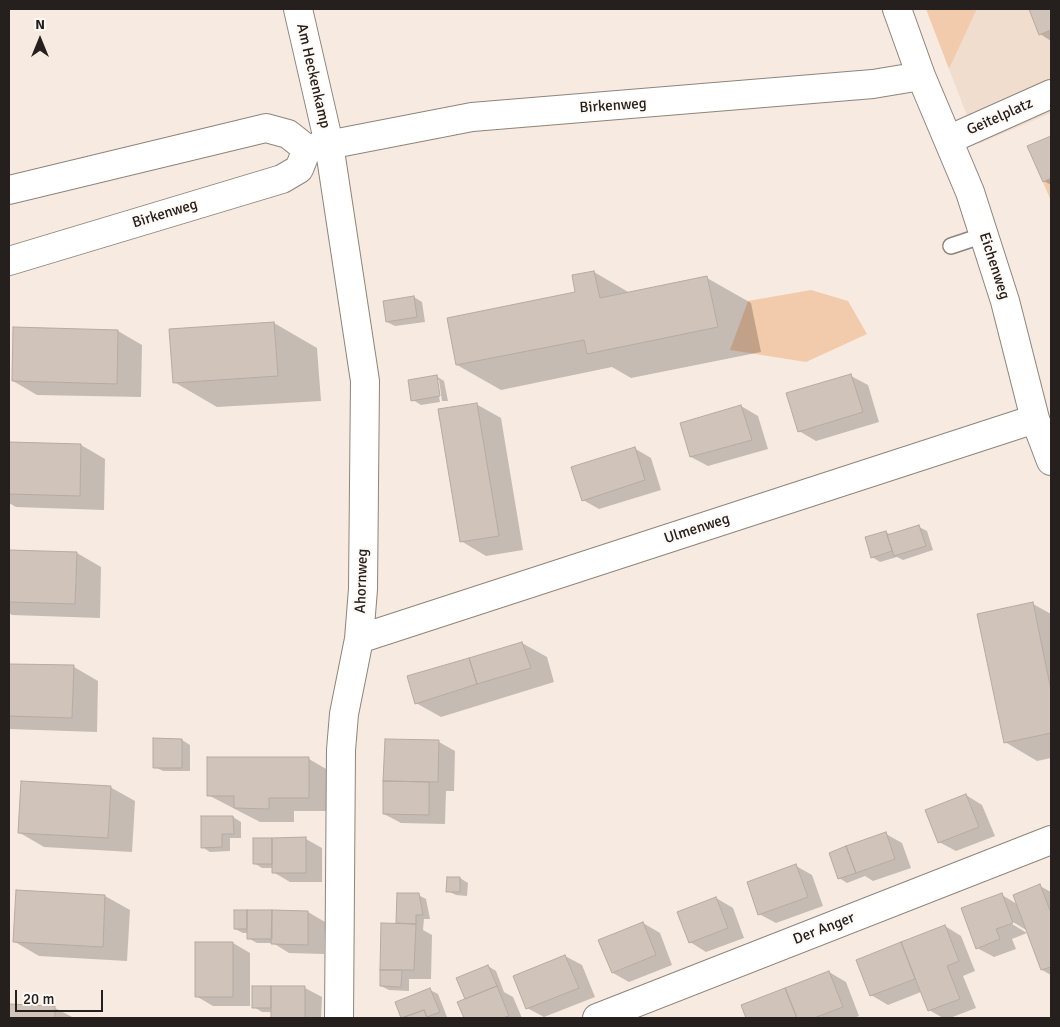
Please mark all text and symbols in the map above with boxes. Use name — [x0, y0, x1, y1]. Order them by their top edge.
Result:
north arrow — [15, 15, 65, 65]
text: N — [35, 16, 45, 33]
street label: Am Heckenkamp — [292, 22, 334, 130]
street label: Birkenweg — [579, 95, 647, 117]
street label: Geitelplatz — [964, 95, 1036, 139]
street label: Birkenweg — [130, 196, 200, 232]
street label: Eichenweg — [975, 230, 1013, 302]
street label: Ulmenweg — [662, 510, 732, 548]
street label: Ahornweg — [352, 548, 372, 614]
street label: Der Anger — [791, 909, 857, 949]
scale bar — [18, 980, 105, 1012]
text: 20 m — [23, 990, 54, 1008]

